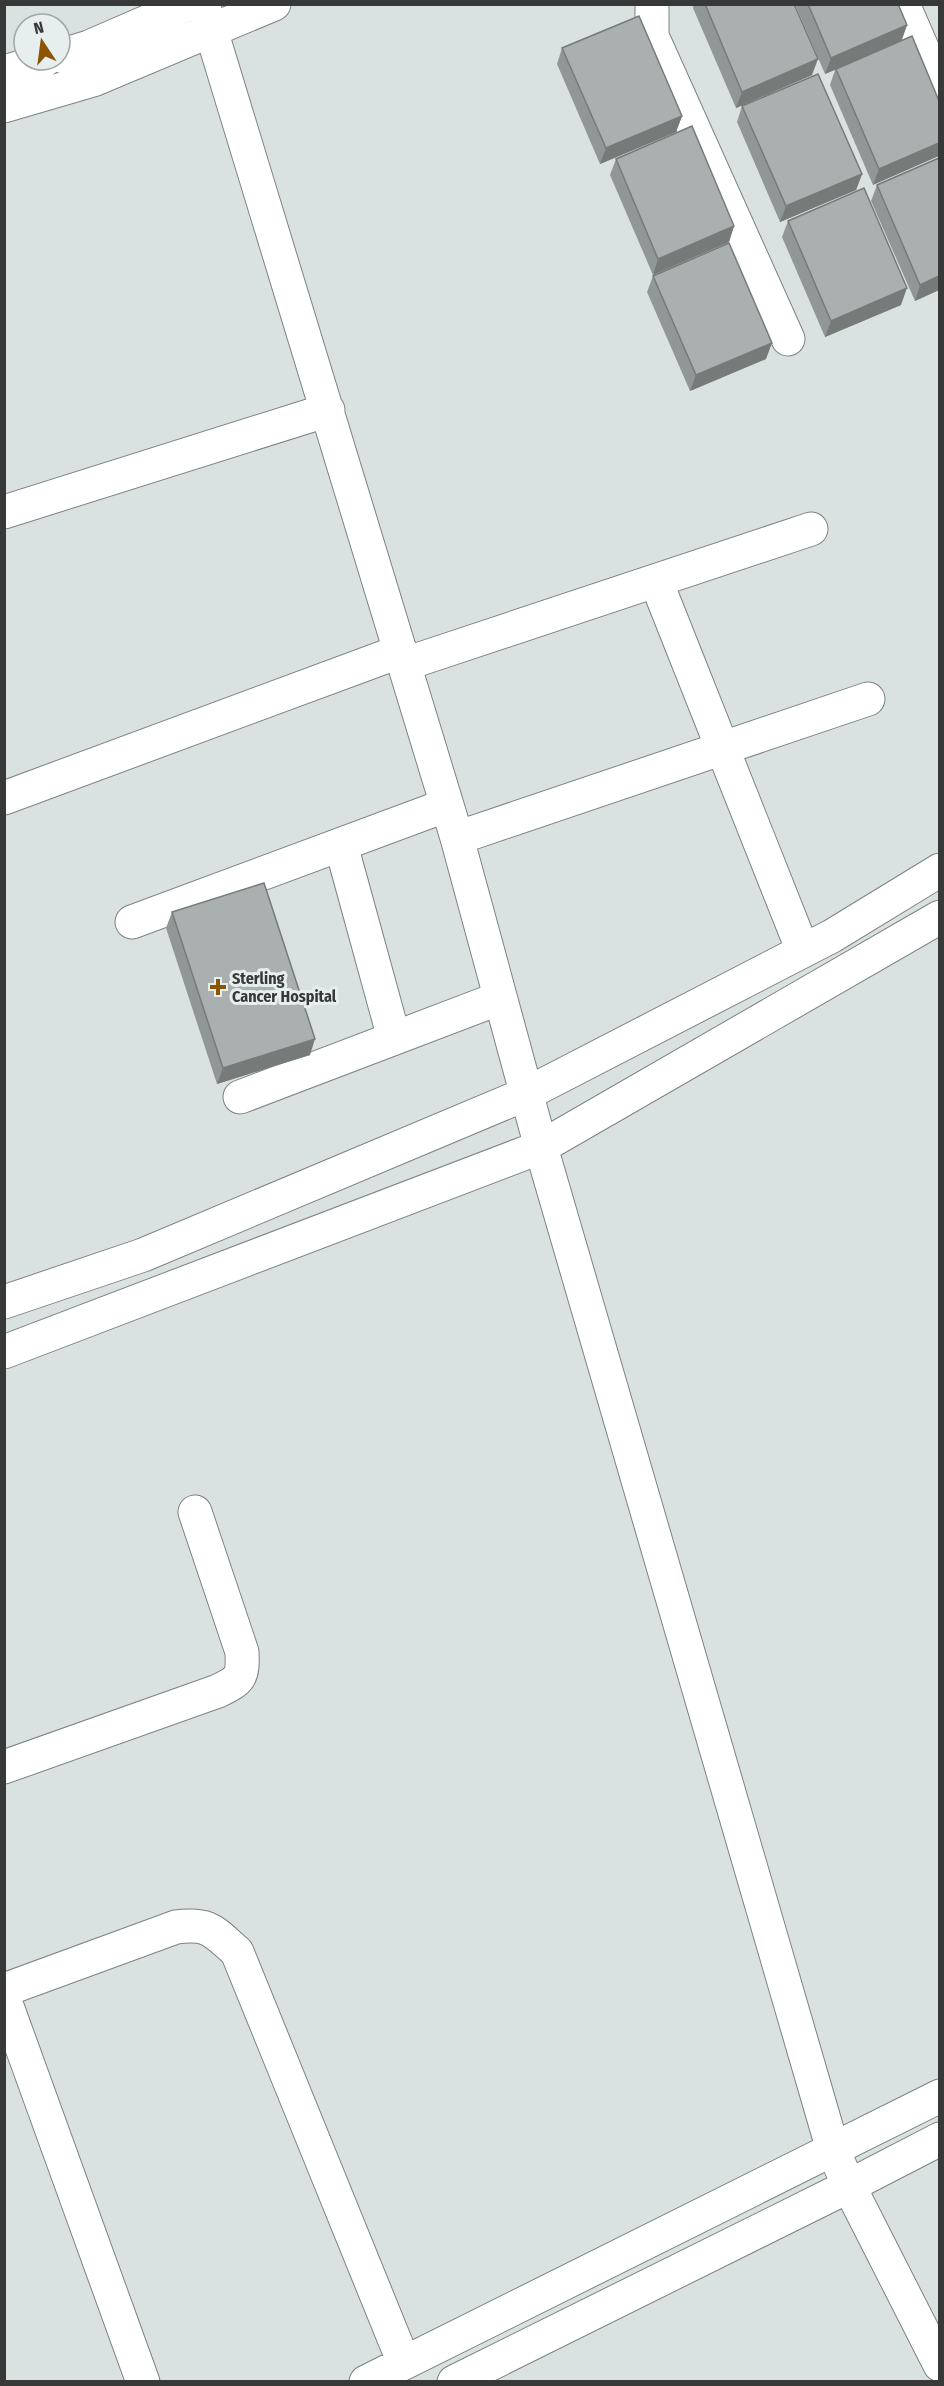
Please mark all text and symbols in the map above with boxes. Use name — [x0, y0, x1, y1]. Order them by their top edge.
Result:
north arrow — [12, 12, 72, 72]
text: N — [32, 18, 46, 38]
place label: Sterling Cancer Hospital — [232, 969, 337, 1006]
marker: Sterling Cancer Hospital — [209, 978, 227, 996]

